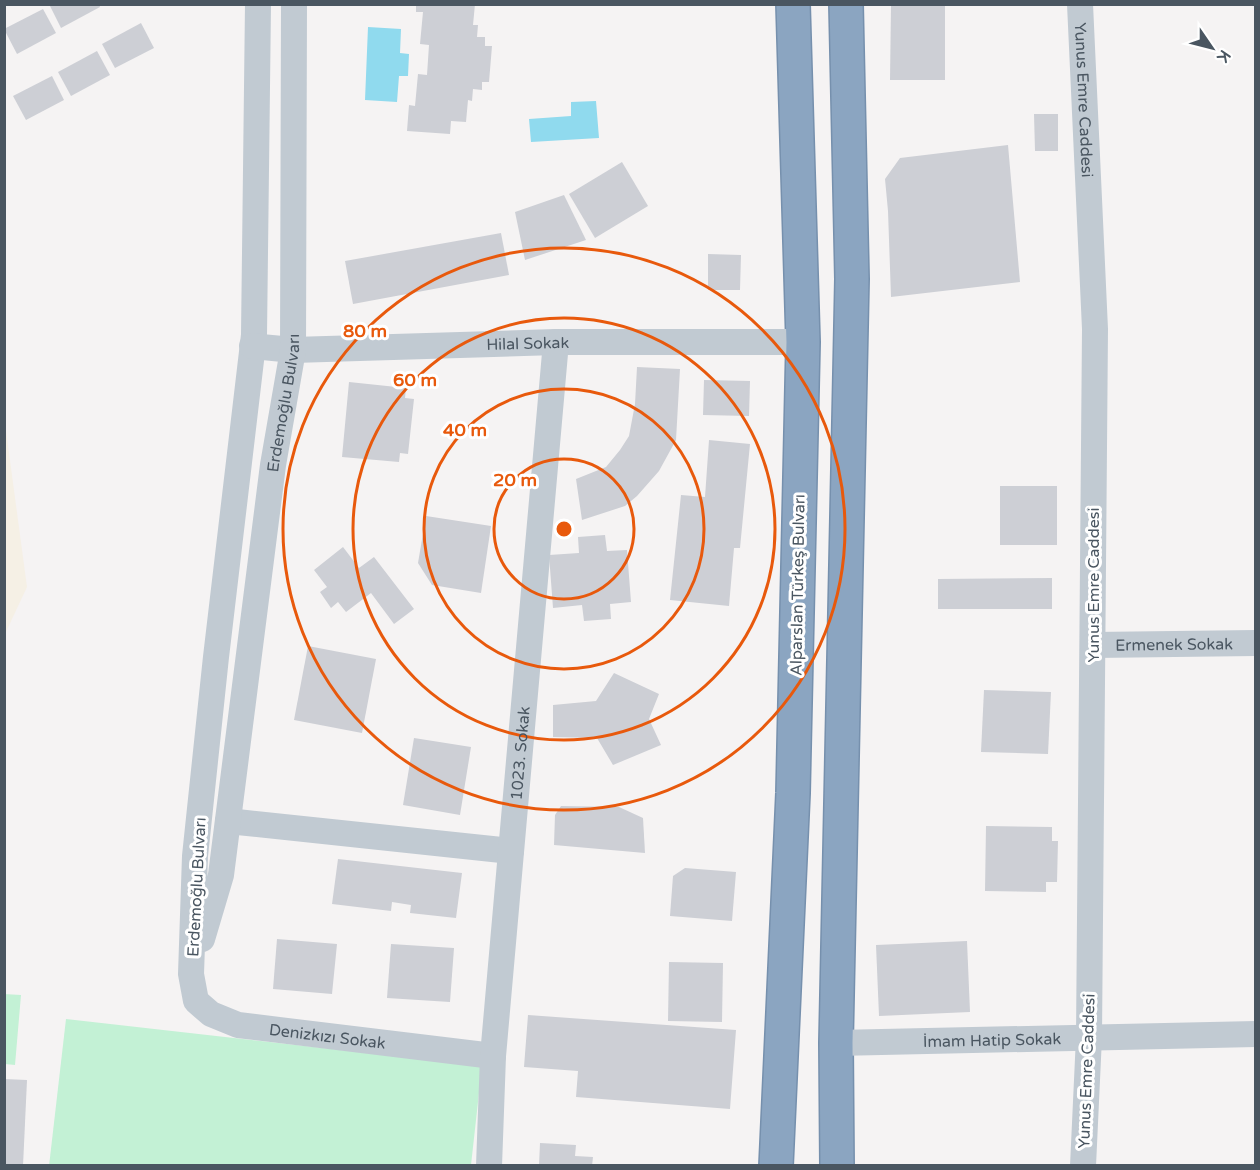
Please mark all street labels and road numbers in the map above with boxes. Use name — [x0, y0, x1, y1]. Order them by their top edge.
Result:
street label: Yunus Emre Caddesi — [1070, 22, 1097, 178]
street label: Hilal Sokak — [486, 333, 569, 355]
street label: Erdemoğlu Bulvarı — [263, 334, 304, 473]
street label: Alparslan Türkeş Bulvarı — [786, 494, 810, 676]
street label: Yunus Emre Caddesi — [1084, 507, 1104, 663]
street label: Ermenek Sokak — [1115, 634, 1233, 656]
street label: 1023. Sokak — [507, 705, 535, 801]
street label: Erdemoğlu Bulvarı — [183, 817, 211, 957]
street label: Yunus Emre Caddesi — [1074, 993, 1100, 1149]
street label: Denizkızı Sokak — [268, 1020, 387, 1054]
street label: İmam Hatip Sokak — [923, 1029, 1062, 1052]

